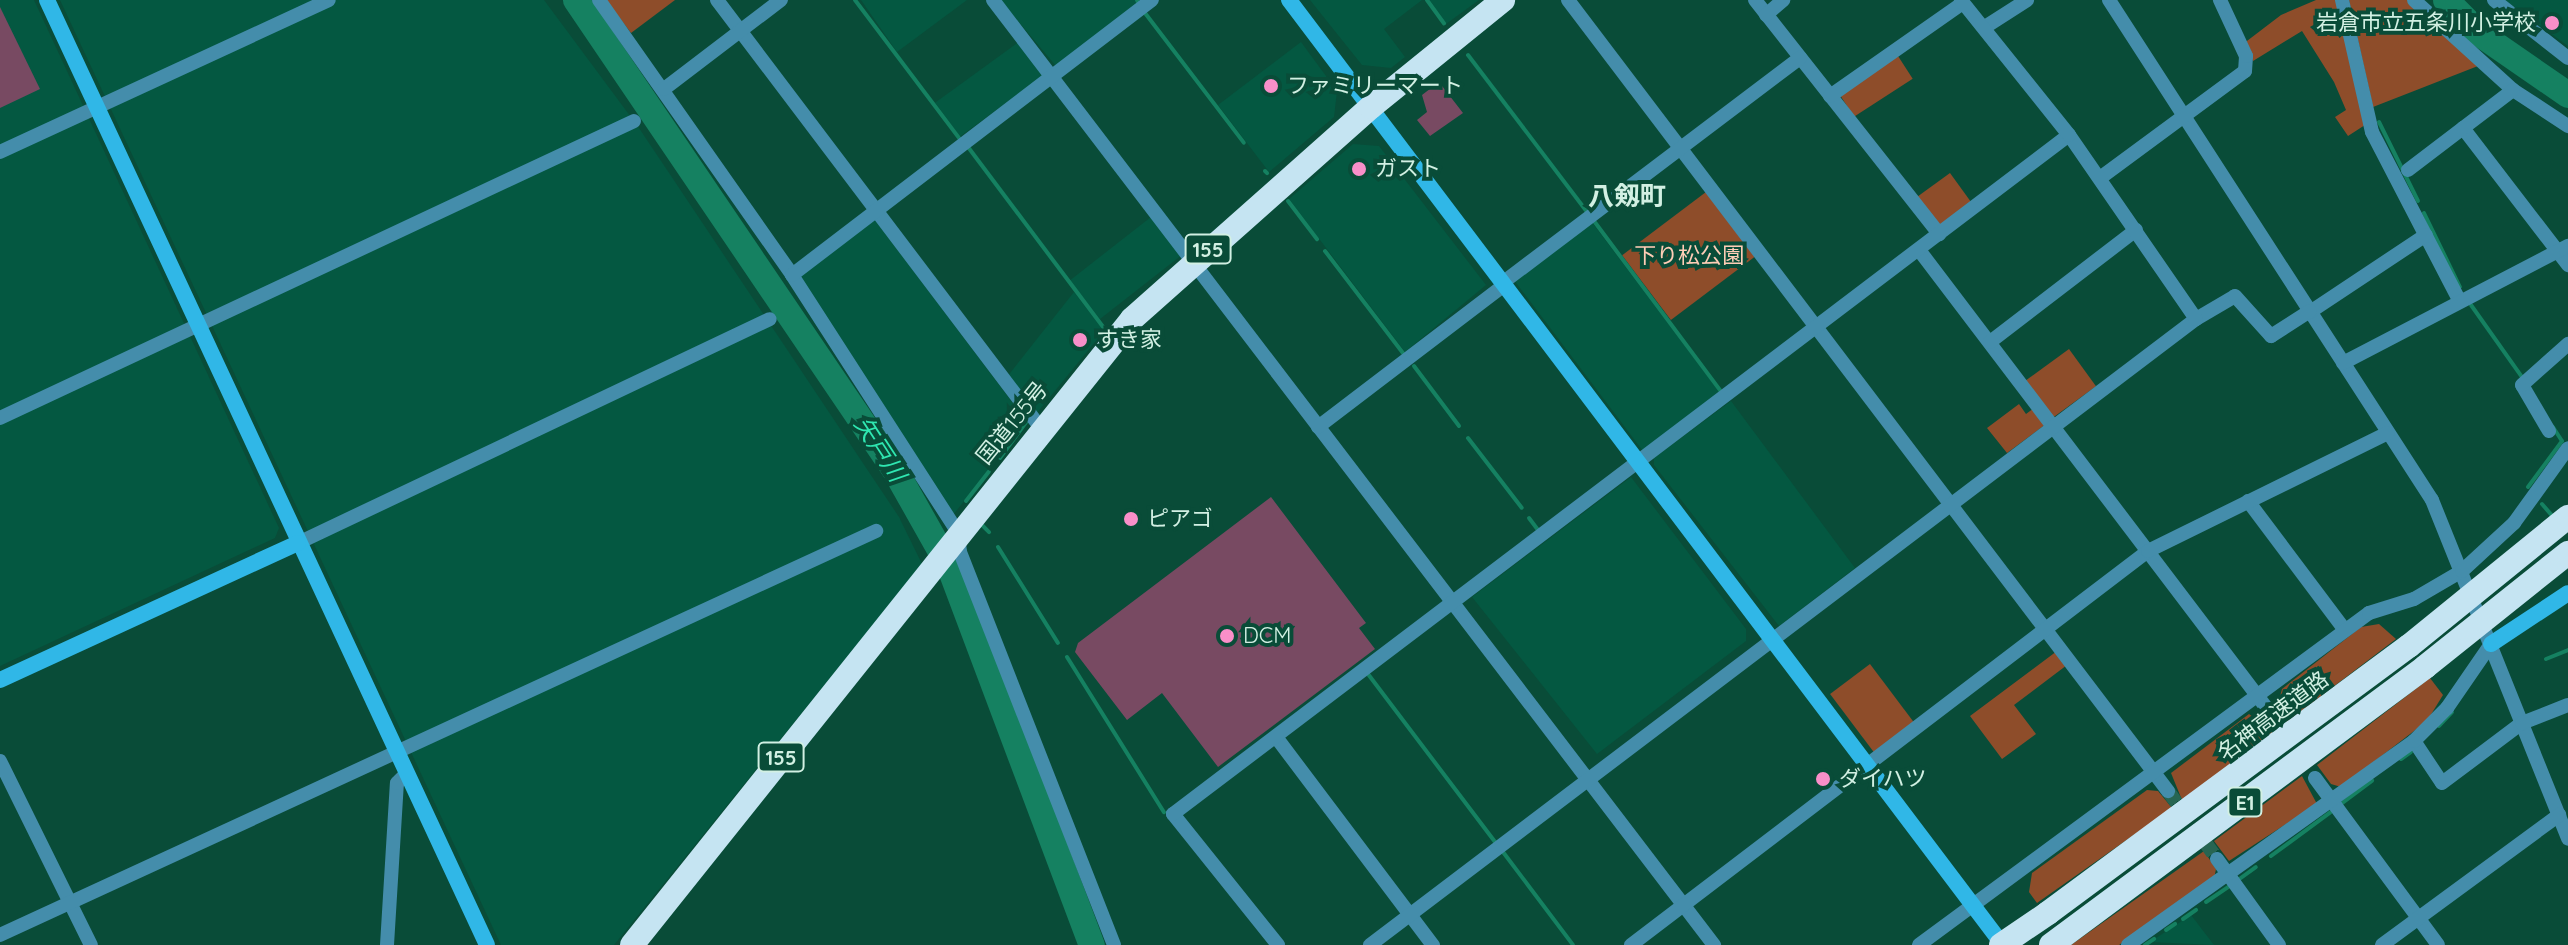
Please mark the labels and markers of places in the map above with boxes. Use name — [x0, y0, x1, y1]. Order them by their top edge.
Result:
place label: 岩倉市立五条川小学校 — [2316, 10, 2536, 36]
marker: 岩倉市立五条川小学校 — [2543, 14, 2561, 32]
place label: ファミリーマート — [1287, 73, 1463, 99]
marker: ファミリーマート — [1262, 77, 1280, 95]
place label: ガスト — [1375, 156, 1441, 182]
marker: ガスト — [1350, 160, 1368, 178]
place label: すき家 — [1096, 327, 1162, 353]
marker: すき家 — [1071, 331, 1089, 349]
place label: ピアゴ — [1147, 506, 1213, 532]
marker: ピアゴ — [1122, 510, 1140, 528]
place label: DCM — [1243, 623, 1291, 649]
marker: DCM — [1218, 627, 1236, 645]
place label: ダイハツ — [1839, 766, 1927, 792]
marker: ダイハツ — [1814, 770, 1832, 788]

